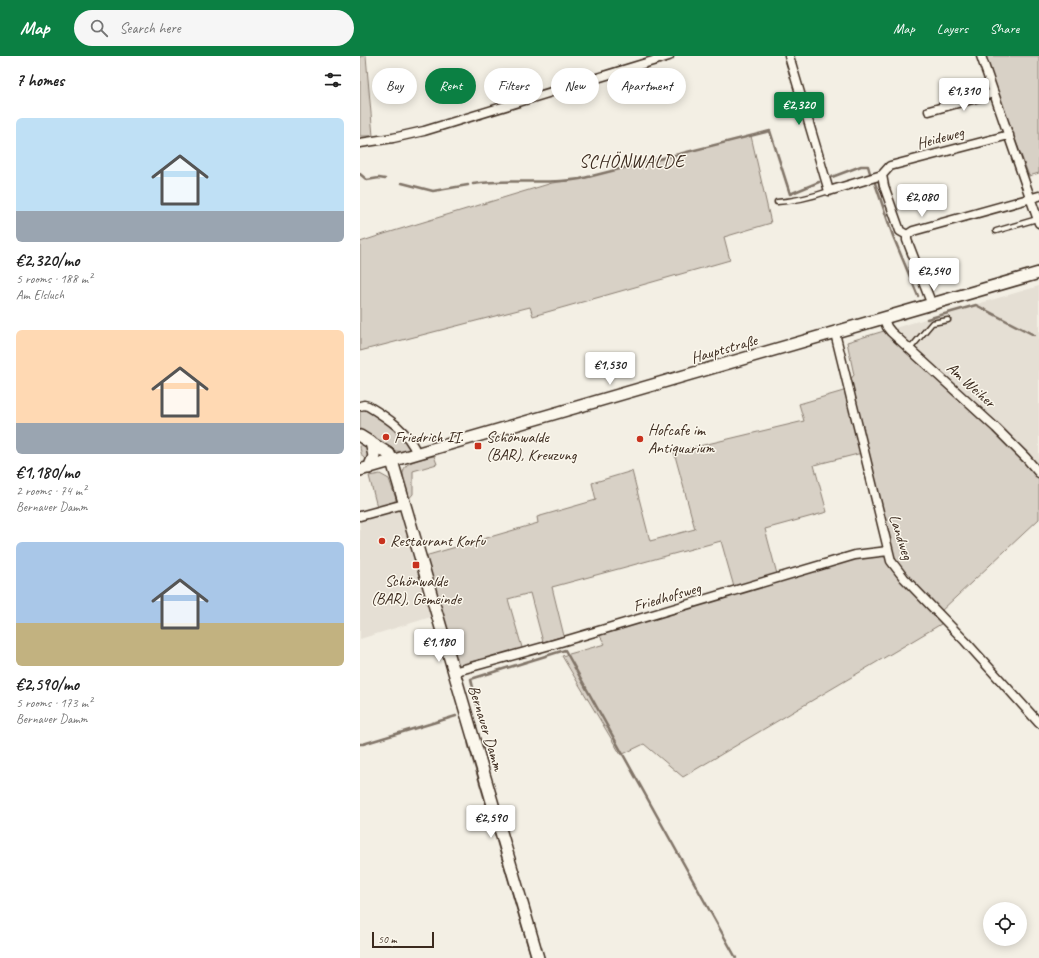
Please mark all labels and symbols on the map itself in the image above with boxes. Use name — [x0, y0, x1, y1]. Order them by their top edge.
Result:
pin: €1,310 — [931, 78, 997, 112]
pin: €2,320 — [766, 92, 832, 126]
street label: Heideweg — [914, 122, 967, 154]
district label: SCHÖNWALDE — [579, 150, 686, 172]
pin: €2,080 — [889, 184, 955, 218]
pin: €2,540 — [901, 258, 967, 292]
street label: Hauptstraße — [689, 330, 761, 368]
pin: €1,530 — [577, 352, 643, 386]
street label: Am Weiher — [942, 358, 1001, 413]
place label: Hofcafe im Antiquarium — [648, 420, 716, 458]
place label: Friedrich II. — [394, 427, 464, 447]
place label: Schönwalde (BAR), Kreuzung — [486, 427, 578, 465]
marker: Friedrich II. — [381, 432, 391, 442]
marker: Hofcafe im Antiquarium — [635, 434, 645, 444]
marker: Schönwalde (BAR), Kreuzung — [473, 441, 483, 451]
street label: Landweg — [884, 512, 918, 563]
place label: Restaurant Korfu — [390, 531, 486, 551]
marker: Restaurant Korfu — [377, 536, 387, 546]
marker: Schönwalde (BAR), Gemeinde — [411, 560, 421, 570]
place label: Schönwalde (BAR), Gemeinde — [371, 571, 463, 609]
street label: Friedhofsweg — [631, 577, 704, 616]
pin: €1,180 — [406, 629, 472, 663]
street label: Bernauer Damm — [464, 683, 509, 774]
pin: €2,590 — [458, 805, 524, 839]
scale bar — [372, 930, 434, 949]

